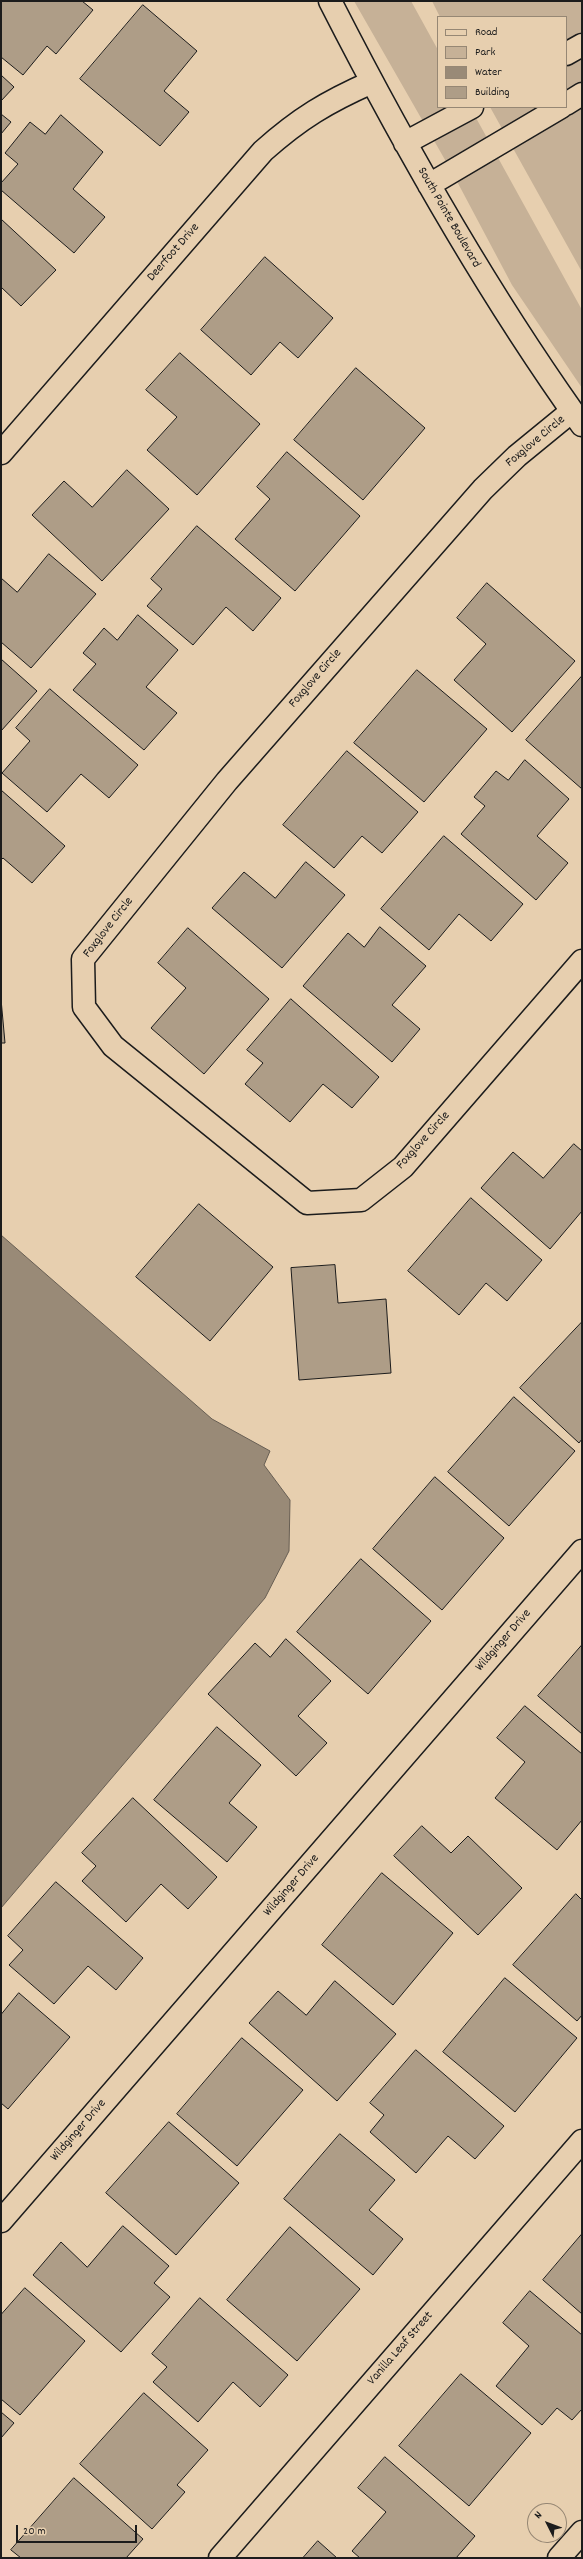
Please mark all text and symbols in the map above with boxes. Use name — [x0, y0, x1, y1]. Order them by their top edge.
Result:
legend — [437, 16, 567, 108]
text: Road — [475, 24, 497, 41]
text: Park — [475, 44, 495, 61]
text: Water — [475, 64, 502, 81]
text: Building — [475, 84, 510, 101]
street label: South Pointe Boulevard — [413, 165, 483, 271]
street label: Deerfoot Drive — [145, 221, 203, 285]
street label: Foxglove Circle — [503, 413, 569, 471]
street label: Foxglove Circle — [286, 646, 346, 712]
street label: Foxglove Circle — [80, 895, 138, 961]
street label: Foxglove Circle — [394, 1109, 454, 1173]
street label: Wildginger Drive — [473, 1607, 535, 1675]
street label: Wildginger Drive — [261, 1852, 323, 1920]
street label: Wildginger Drive — [48, 2097, 110, 2165]
street label: Vanilla Leaf Street — [365, 2309, 437, 2389]
north arrow — [527, 2503, 567, 2543]
text: N — [531, 2508, 547, 2523]
scale bar — [18, 2517, 139, 2543]
text: 20 m — [23, 2523, 46, 2540]

